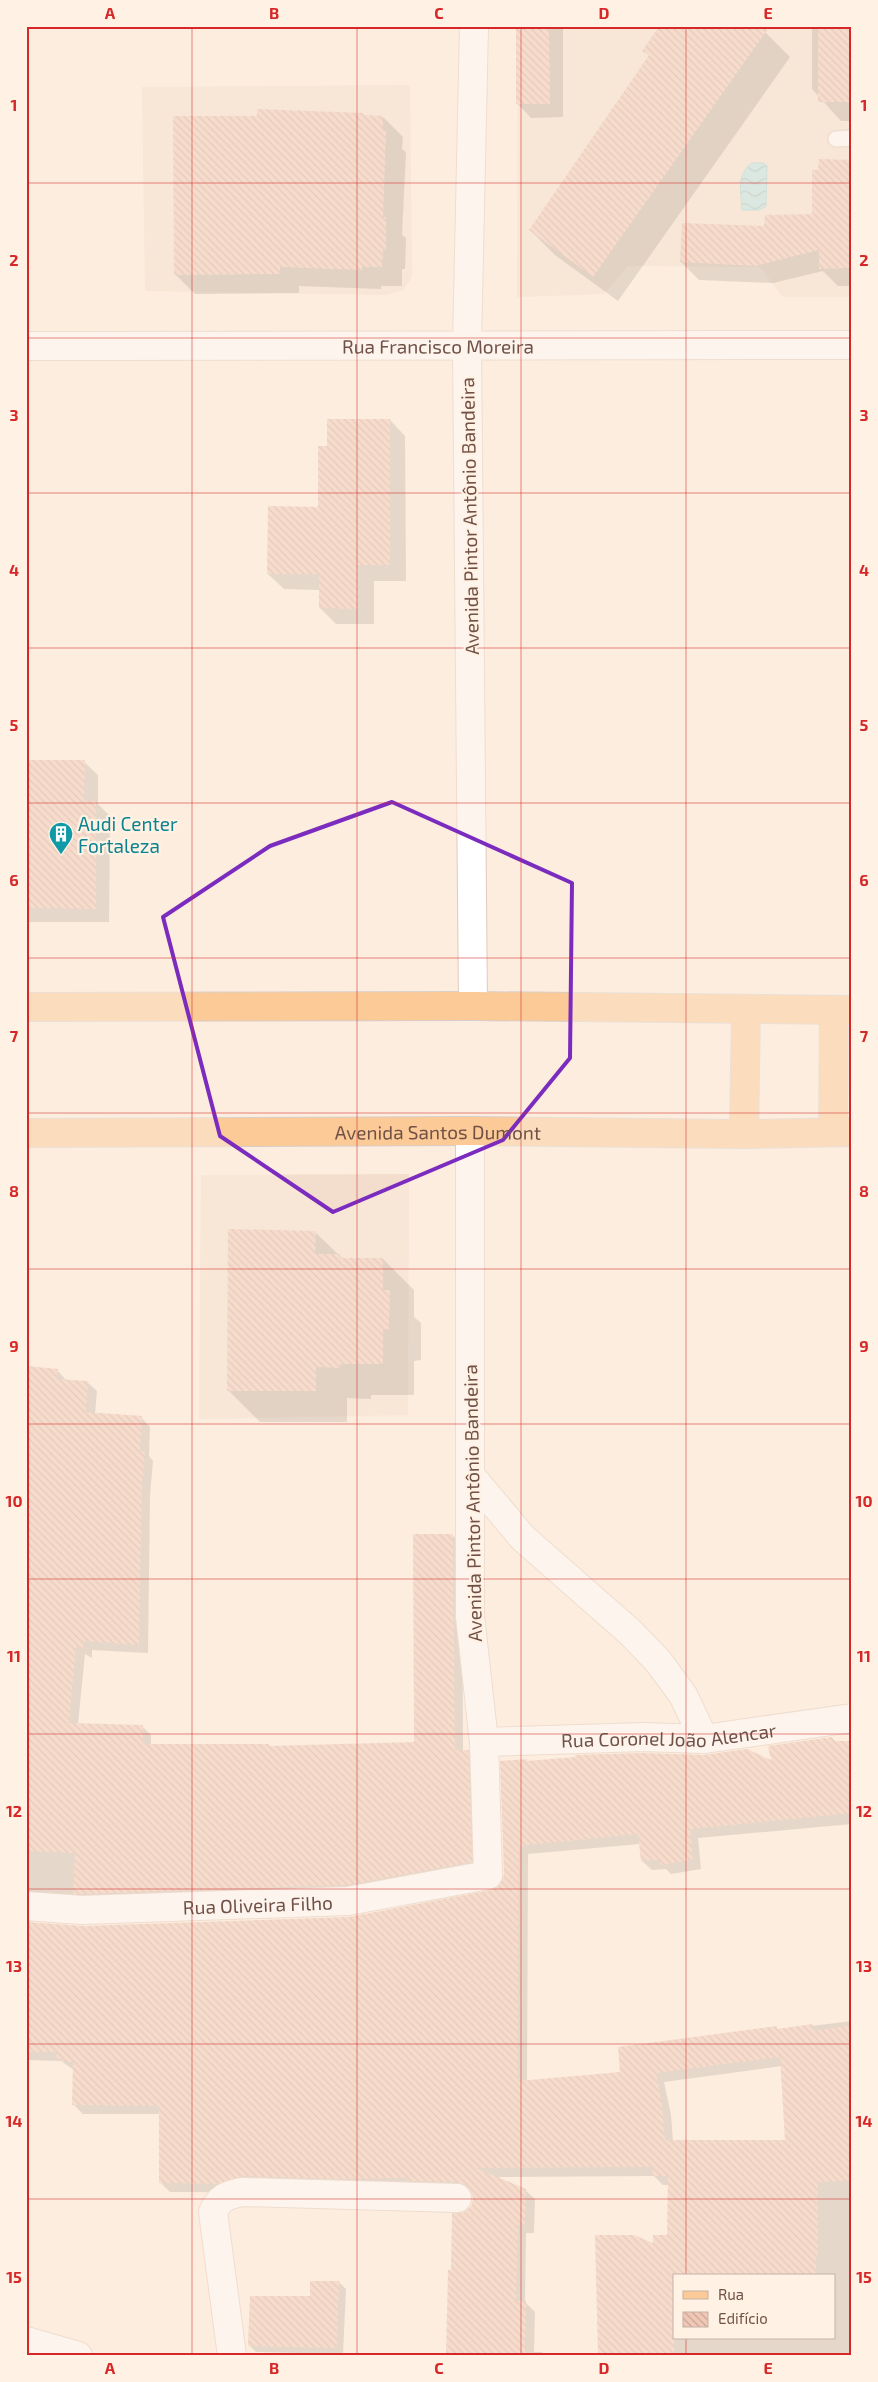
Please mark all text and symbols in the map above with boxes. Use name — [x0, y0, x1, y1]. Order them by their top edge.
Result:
text: A — [105, 3, 116, 22]
text: B — [269, 3, 279, 22]
text: C — [434, 3, 444, 22]
text: D — [599, 3, 610, 22]
text: E — [763, 3, 773, 22]
text: 1 — [11, 95, 17, 114]
text: 1 — [861, 95, 867, 114]
text: 2 — [9, 250, 19, 269]
text: 2 — [859, 250, 869, 269]
street label: Rua Francisco Moreira — [342, 334, 534, 357]
street label: Avenida Pintor Antônio Bandeira — [455, 377, 483, 655]
text: 3 — [9, 405, 19, 424]
text: 3 — [859, 405, 869, 424]
text: 4 — [9, 560, 19, 579]
text: 4 — [859, 560, 869, 579]
text: 5 — [10, 715, 19, 734]
text: 5 — [860, 715, 869, 734]
place label: Audi Center Fortaleza — [78, 812, 178, 857]
building icon: Audi Center Fortaleza — [48, 821, 74, 855]
text: 6 — [9, 870, 19, 889]
text: 6 — [859, 870, 869, 889]
text: 7 — [10, 1026, 19, 1045]
text: 7 — [860, 1026, 869, 1045]
street label: Avenida Santos Dumont — [335, 1119, 541, 1143]
text: 8 — [9, 1181, 19, 1200]
text: 8 — [859, 1181, 869, 1200]
text: 9 — [9, 1336, 19, 1355]
text: 9 — [859, 1336, 869, 1355]
street label: Avenida Pintor Antônio Bandeira — [458, 1364, 486, 1642]
text: 10 — [5, 1491, 23, 1510]
text: 10 — [855, 1491, 873, 1510]
text: 11 — [7, 1646, 21, 1665]
text: 11 — [857, 1646, 871, 1665]
street label: Rua Coronel João Alencar — [561, 1717, 778, 1751]
text: 12 — [6, 1801, 22, 1820]
text: 12 — [856, 1801, 872, 1820]
street label: Rua Oliveira Filho — [182, 1890, 333, 1918]
text: 13 — [6, 1956, 22, 1975]
text: 13 — [856, 1956, 872, 1975]
text: 14 — [5, 2111, 23, 2130]
text: 14 — [855, 2111, 873, 2130]
text: 15 — [6, 2267, 22, 2286]
text: 15 — [856, 2267, 872, 2286]
legend — [673, 2274, 836, 2340]
text: Rua — [718, 2285, 744, 2303]
text: Edifício — [718, 2309, 768, 2327]
text: A — [105, 2358, 116, 2377]
text: B — [269, 2358, 279, 2377]
text: C — [434, 2358, 444, 2377]
text: D — [599, 2358, 610, 2377]
text: E — [763, 2358, 773, 2377]

